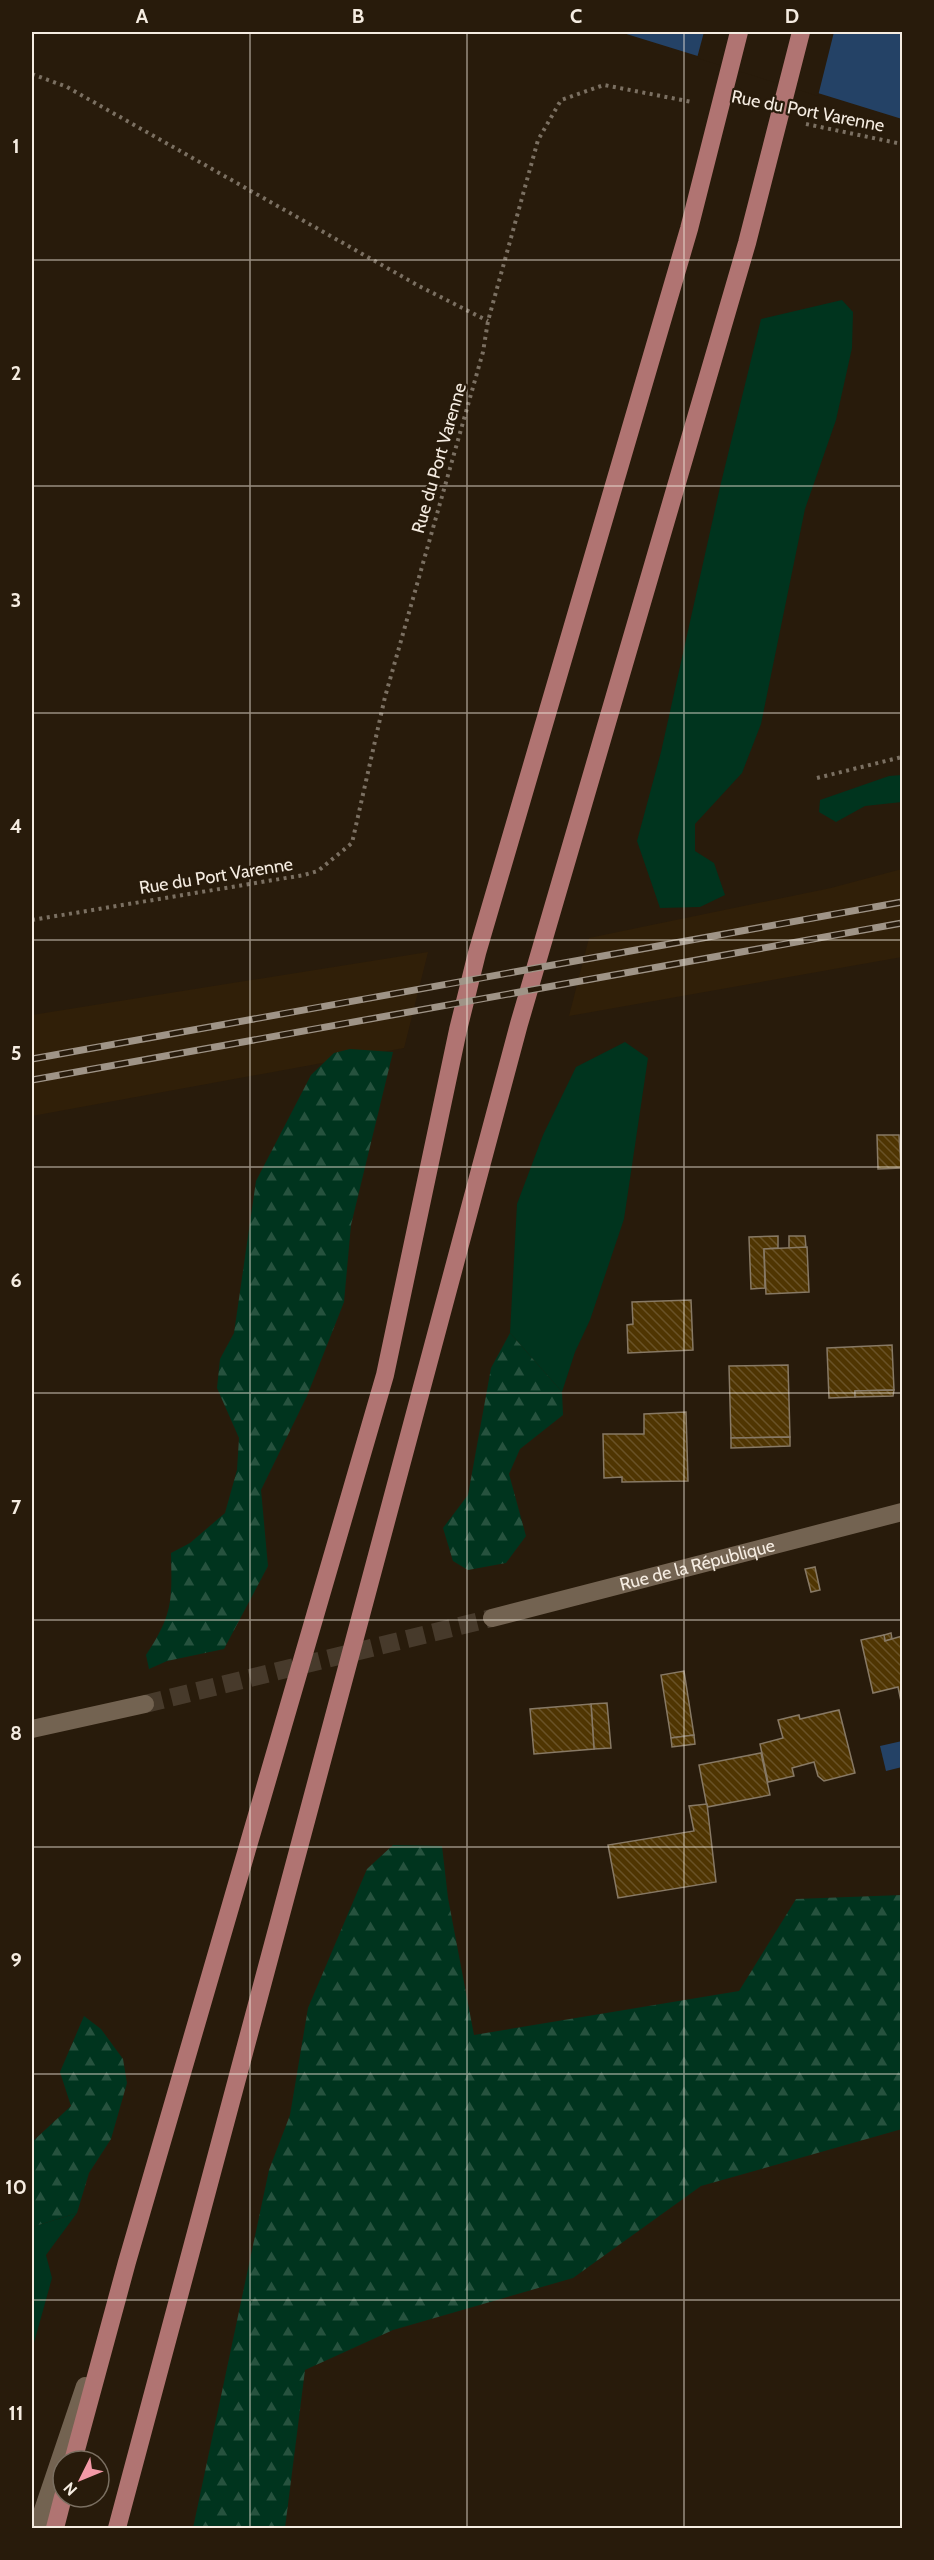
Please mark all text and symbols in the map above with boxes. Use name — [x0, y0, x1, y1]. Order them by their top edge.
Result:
text: A — [136, 4, 149, 28]
text: B — [352, 4, 364, 28]
text: C — [570, 4, 582, 28]
text: D — [785, 4, 799, 28]
street label: Rue du Port Varenne — [730, 85, 886, 137]
text: 1 — [12, 134, 20, 158]
text: 2 — [11, 361, 21, 385]
street label: Rue du Port Varenne — [407, 380, 471, 536]
text: 3 — [11, 588, 21, 612]
text: 4 — [10, 814, 22, 838]
street label: Rue du Port Varenne — [137, 853, 295, 899]
text: 5 — [11, 1041, 21, 1065]
text: 6 — [10, 1268, 22, 1292]
text: 7 — [11, 1495, 22, 1519]
street label: Rue de la République — [617, 1534, 777, 1596]
text: 8 — [10, 1721, 22, 1745]
text: 9 — [10, 1948, 22, 1972]
text: 10 — [5, 2175, 27, 2199]
text: 11 — [9, 2401, 23, 2425]
north arrow — [51, 2449, 111, 2509]
text: N — [60, 2478, 81, 2500]

